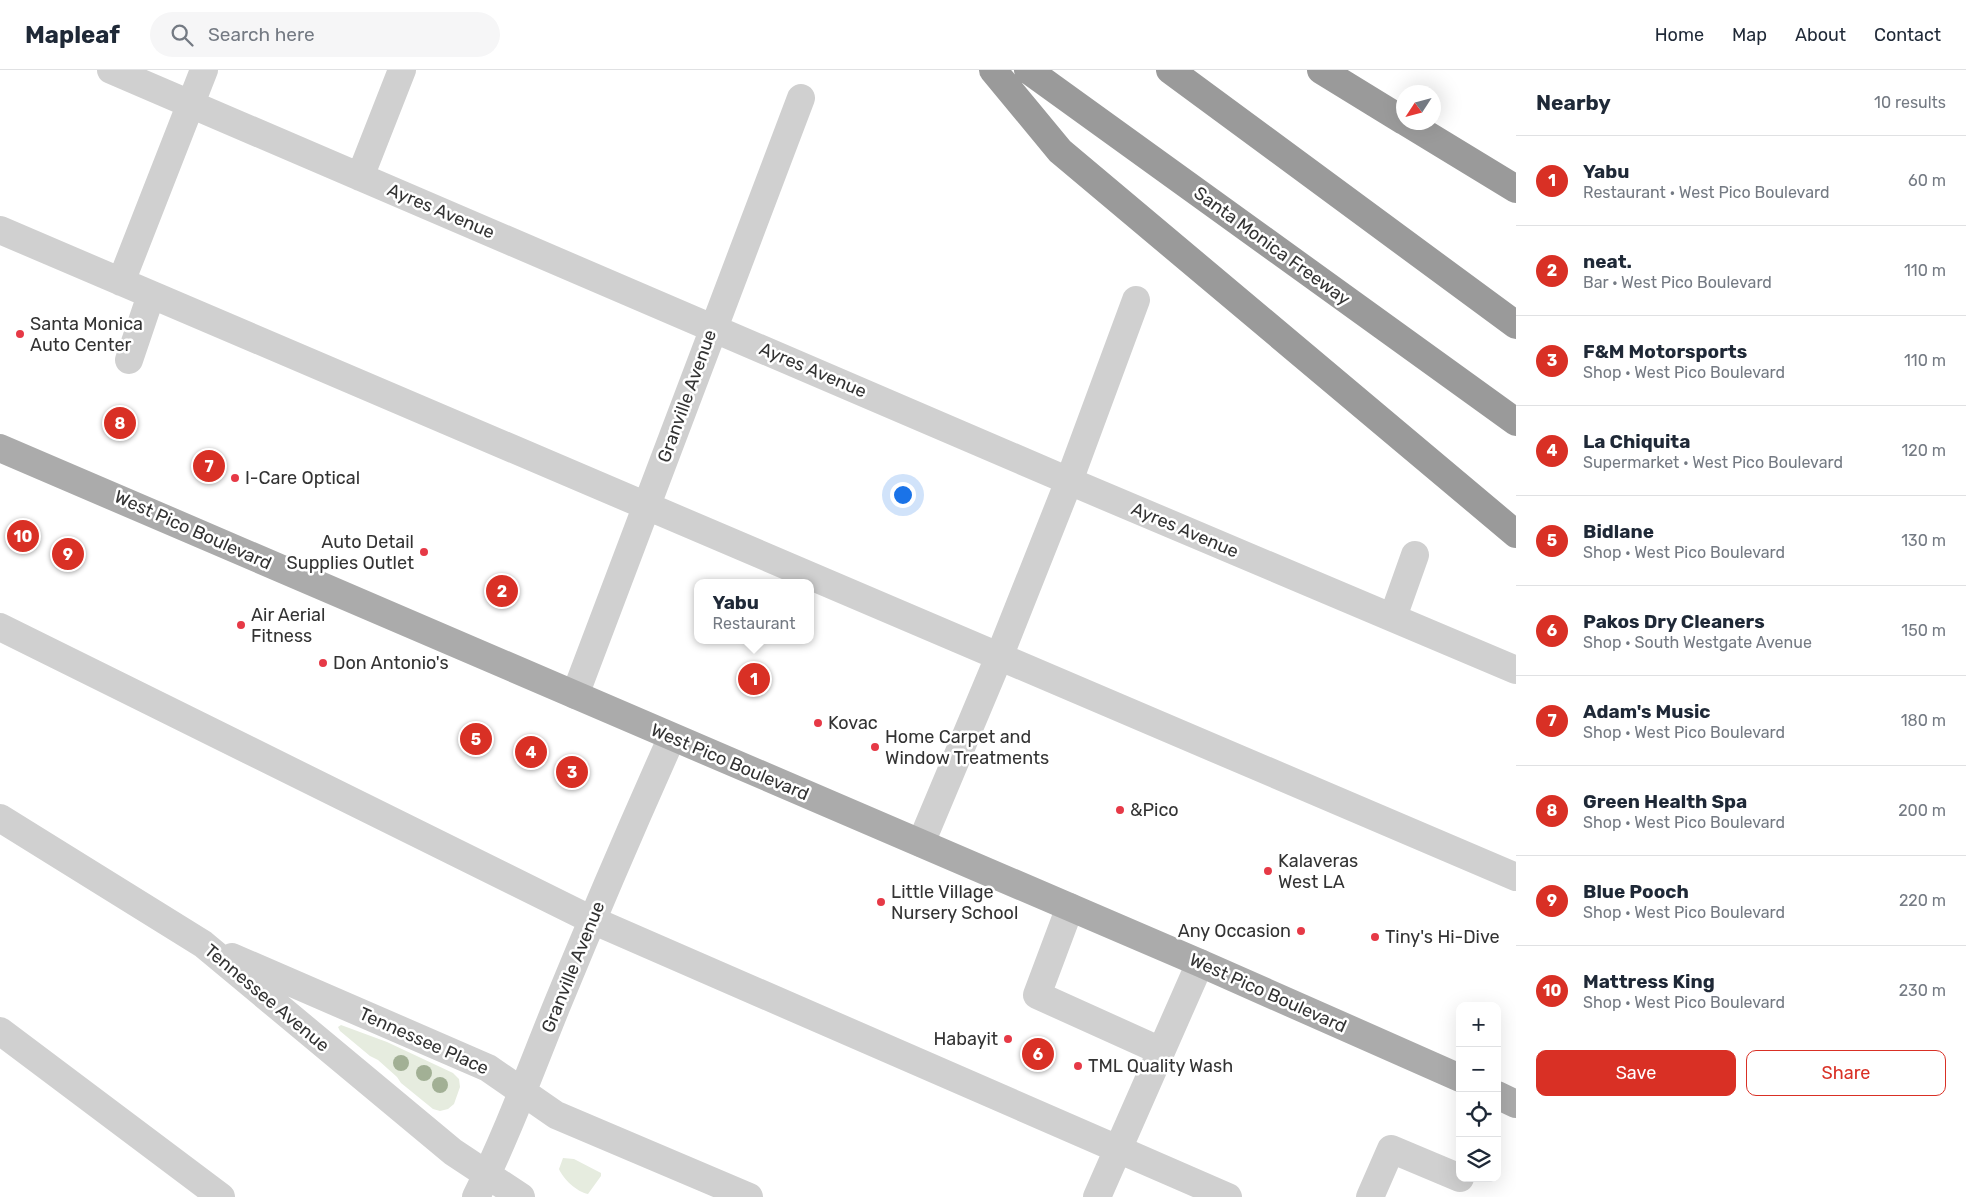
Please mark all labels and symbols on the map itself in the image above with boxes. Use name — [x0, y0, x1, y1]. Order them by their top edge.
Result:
north arrow — [1396, 85, 1441, 130]
street label: Ayres Avenue — [384, 179, 498, 243]
street label: Santa Monica Freeway — [1189, 182, 1355, 310]
place label: Santa Monica Auto Center — [30, 313, 143, 356]
street label: Granville Avenue — [653, 327, 721, 465]
marker: Santa Monica Auto Center — [14, 328, 26, 340]
street label: Ayres Avenue — [756, 338, 870, 402]
pin: 8 — [104, 404, 136, 442]
pin: 7 — [193, 447, 225, 485]
place label: I-Care Optical — [245, 467, 360, 489]
marker: I-Care Optical — [229, 472, 241, 484]
your location — [890, 482, 916, 508]
street label: West Pico Boulevard — [111, 485, 275, 575]
street label: Ayres Avenue — [1128, 498, 1242, 562]
pin: 10 — [7, 517, 39, 555]
place label: Auto Detail Supplies Outlet — [287, 531, 414, 574]
pin: 9 — [52, 535, 84, 573]
marker: Auto Detail Supplies Outlet — [418, 546, 430, 558]
pin: 2 — [486, 572, 518, 610]
place label: Air Aerial Fitness — [251, 604, 325, 647]
marker: Air Aerial Fitness — [235, 619, 247, 631]
place label: Don Antonio's — [333, 652, 449, 674]
marker: Don Antonio's — [317, 657, 329, 669]
pin: 1 — [738, 660, 770, 698]
place label: Kovac — [828, 712, 878, 734]
marker: Kovac — [812, 717, 824, 729]
street label: West Pico Boulevard — [648, 719, 812, 805]
pin: 5 — [460, 720, 492, 758]
place label: Home Carpet and Window Treatments — [885, 726, 1049, 769]
pin: 4 — [515, 733, 547, 771]
marker: Home Carpet and Window Treatments — [869, 741, 881, 753]
pin: 3 — [556, 753, 588, 791]
place label: &Pico — [1130, 799, 1179, 821]
marker: &Pico — [1114, 804, 1126, 816]
place label: Kalaveras West LA — [1278, 850, 1358, 893]
marker: Kalaveras West LA — [1262, 865, 1274, 877]
place label: Little Village Nursery School — [891, 881, 1018, 924]
marker: Little Village Nursery School — [875, 896, 887, 908]
street label: Granville Avenue — [537, 898, 609, 1036]
place label: Any Occasion — [1178, 920, 1291, 942]
marker: Any Occasion — [1295, 925, 1307, 937]
place label: Tiny's Hi-Dive — [1385, 926, 1500, 948]
marker: Tiny's Hi-Dive — [1369, 931, 1381, 943]
street label: Tennessee Avenue — [200, 939, 334, 1057]
street label: West Pico Boulevard — [1186, 948, 1350, 1038]
street label: Tennessee Place — [356, 1003, 492, 1079]
place label: Habayit — [933, 1028, 998, 1050]
marker: Habayit — [1002, 1033, 1014, 1045]
pin: 6 — [1022, 1035, 1054, 1073]
place label: TML Quality Wash — [1088, 1055, 1233, 1077]
marker: TML Quality Wash — [1072, 1060, 1084, 1072]

